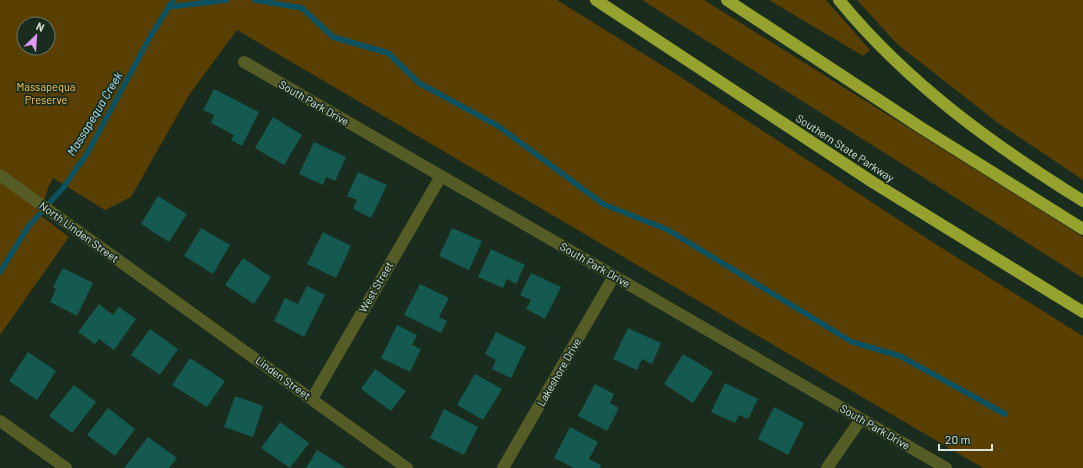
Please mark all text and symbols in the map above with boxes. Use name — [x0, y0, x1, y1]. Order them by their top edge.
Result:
north arrow — [16, 16, 56, 56]
text: N — [34, 19, 47, 34]
water label: Massapequa Creek — [64, 69, 125, 158]
street label: South Park Drive — [277, 77, 352, 128]
park label: Massapequa Preserve — [17, 80, 75, 106]
street label: Southern State Parkway — [794, 111, 897, 184]
street label: North Linden Street — [37, 199, 121, 265]
street label: South Park Drive — [558, 239, 633, 290]
street label: West Street — [356, 259, 395, 314]
street label: Lakeshore Drive — [534, 335, 583, 408]
street label: Linden Street — [253, 353, 313, 402]
street label: South Park Drive — [838, 401, 913, 452]
scale bar — [939, 426, 992, 452]
text: 20 m — [945, 432, 971, 446]

